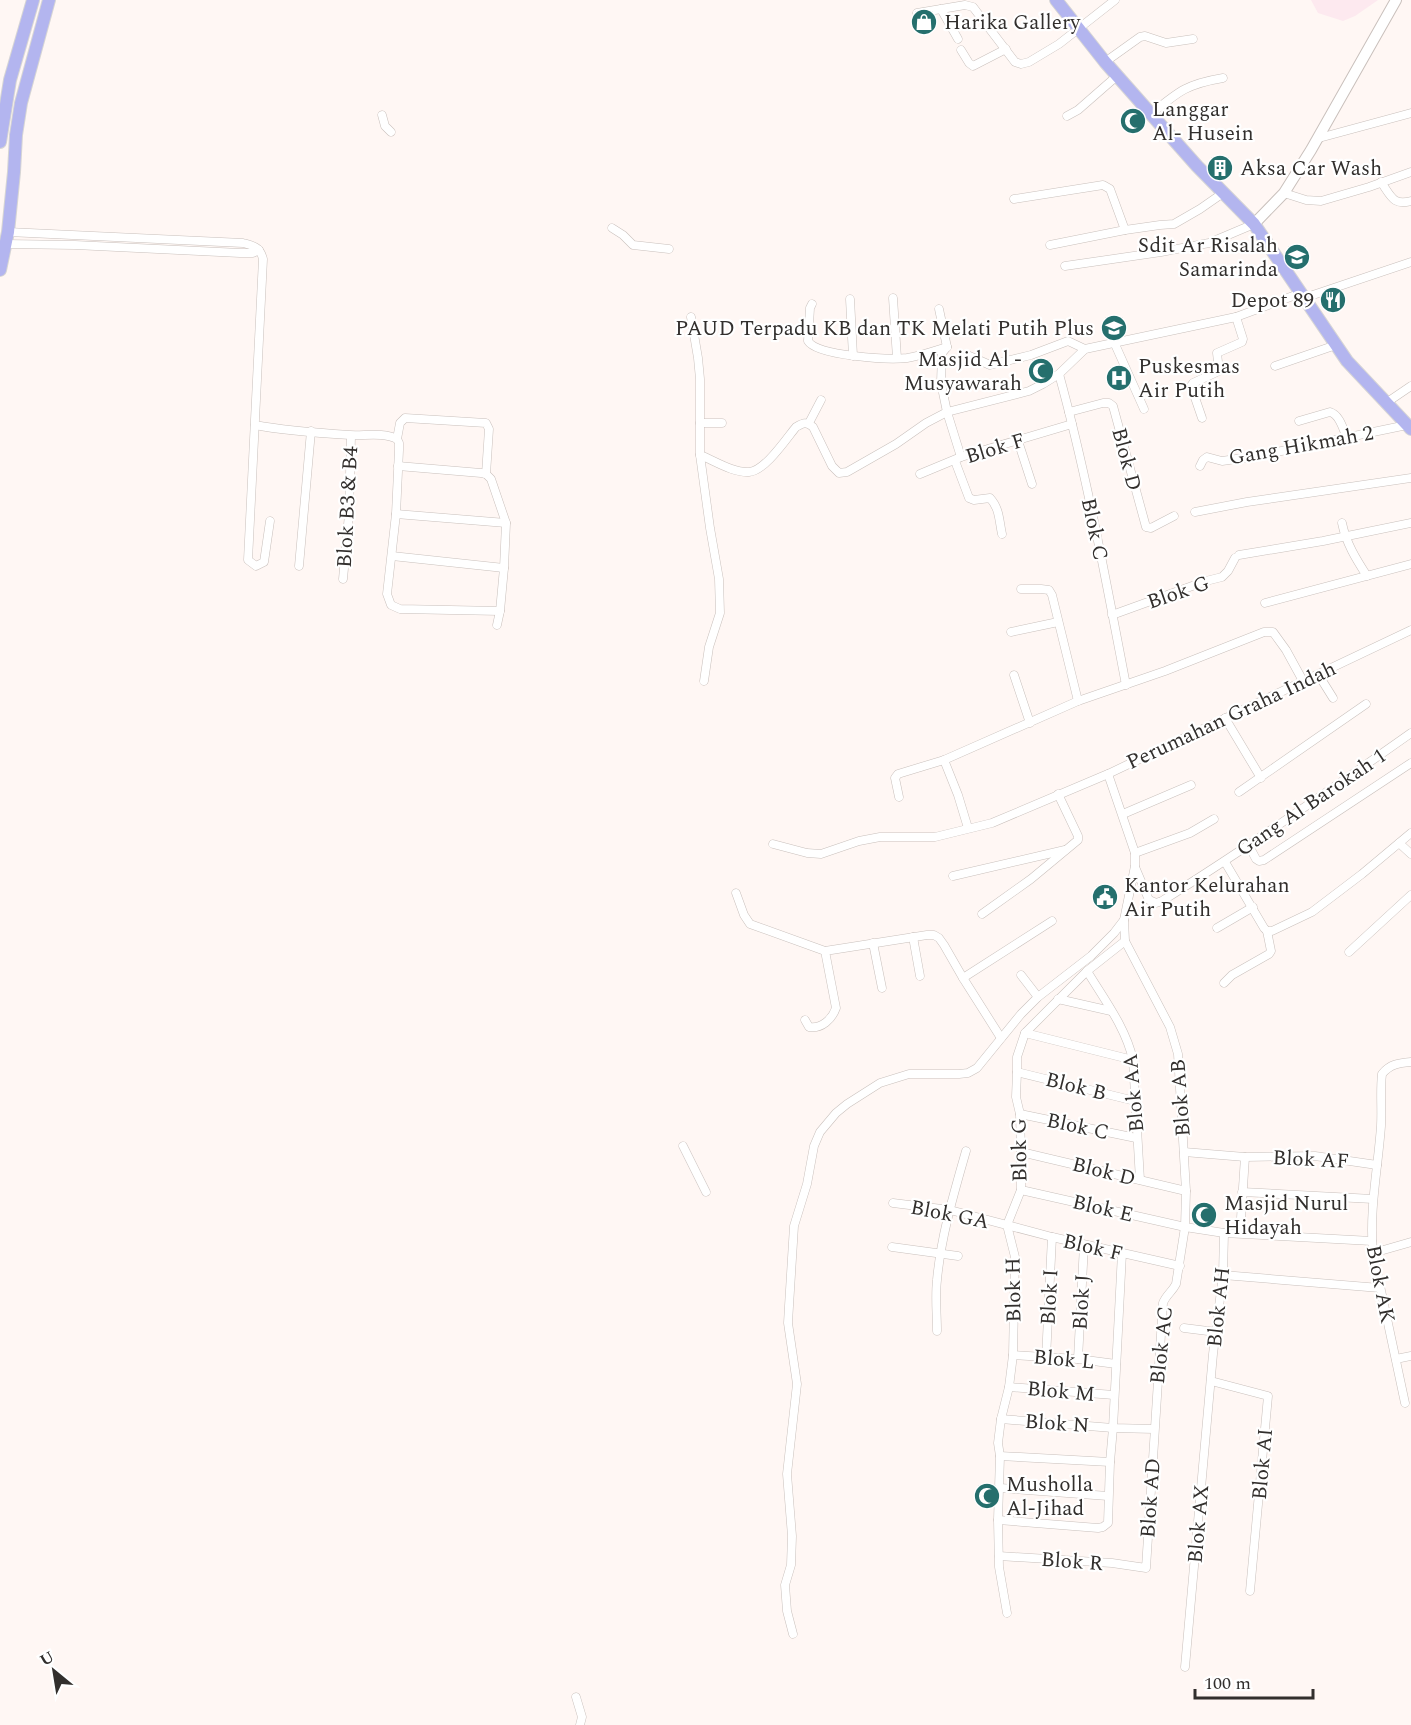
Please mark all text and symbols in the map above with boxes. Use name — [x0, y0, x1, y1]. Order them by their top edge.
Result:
shop icon: Harika Gallery — [909, 7, 939, 37]
place label: Harika Gallery — [944, 7, 1081, 39]
place label: Langgar Al- Husein — [1152, 94, 1254, 150]
mosque icon: Langgar Al- Husein — [1118, 106, 1148, 136]
building icon: Aksa Car Wash — [1205, 153, 1235, 183]
place label: Aksa Car Wash — [1240, 153, 1382, 185]
place label: Sdit Ar Risalah Samarinda — [1138, 230, 1279, 286]
school or university icon: Sdit Ar Risalah Samarinda — [1282, 242, 1312, 272]
place label: Depot 89 — [1231, 285, 1314, 317]
restaurant icon: Depot 89 — [1318, 285, 1348, 315]
place label: PAUD Terpadu KB dan TK Melati Putih Plus — [675, 313, 1094, 345]
school or university icon: PAUD Terpadu KB dan TK Melati Putih Plus — [1099, 313, 1129, 343]
place label: Masjid Al - Musyawarah — [904, 344, 1022, 400]
place label: Puskesmas Air Putih — [1138, 351, 1240, 407]
mosque icon: Masjid Al - Musyawarah — [1026, 356, 1056, 386]
hospital icon: Puskesmas Air Putih — [1104, 363, 1134, 393]
street label: Gang Hikmah 2 — [1226, 417, 1376, 474]
street label: Blok D — [1102, 424, 1150, 494]
street label: Blok F — [961, 425, 1029, 473]
street label: Blok B3 & B4 — [329, 445, 367, 569]
street label: Blok C — [1072, 495, 1116, 564]
street label: Blok G — [1143, 567, 1214, 619]
street label: Perumahan Graha Indah — [1121, 653, 1342, 779]
street label: Gang Al Barokah 1 — [1230, 740, 1393, 865]
place label: Kantor Kelurahan Air Putih — [1124, 870, 1290, 926]
public building icon: Kantor Kelurahan Air Putih — [1090, 882, 1120, 912]
street label: Blok AA — [1115, 1052, 1153, 1134]
street label: Blok AB — [1162, 1058, 1200, 1138]
street label: Blok B — [1042, 1064, 1110, 1110]
street label: Blok C — [1043, 1105, 1112, 1149]
street label: Blok G — [1003, 1118, 1037, 1182]
street label: Blok AF — [1272, 1142, 1350, 1178]
street label: Blok D — [1069, 1149, 1139, 1195]
street label: Blok E — [1069, 1186, 1136, 1232]
place label: Masjid Nurul Hidayah — [1224, 1188, 1349, 1244]
street label: Blok GA — [908, 1192, 992, 1238]
mosque icon: Masjid Nurul Hidayah — [1189, 1200, 1219, 1230]
street label: Blok F — [1059, 1226, 1126, 1270]
street label: Blok AK — [1357, 1242, 1403, 1326]
street label: Blok H — [997, 1257, 1031, 1323]
street label: Blok AH — [1199, 1265, 1239, 1349]
street label: Blok I — [1033, 1268, 1067, 1326]
street label: Blok J — [1065, 1273, 1099, 1331]
street label: Blok AC — [1142, 1304, 1182, 1386]
street label: Blok L — [1032, 1341, 1096, 1379]
street label: Blok M — [1026, 1373, 1096, 1411]
street label: Blok N — [1023, 1406, 1090, 1442]
street label: Blok AI — [1244, 1427, 1282, 1501]
street label: Blok AD — [1132, 1457, 1170, 1539]
place label: Musholla Al-Jihad — [1006, 1469, 1094, 1525]
mosque icon: Musholla Al-Jihad — [972, 1481, 1002, 1511]
street label: Blok AX — [1180, 1483, 1218, 1565]
street label: Blok R — [1040, 1544, 1104, 1580]
north arrow — [24, 1641, 84, 1701]
text: U — [35, 1645, 59, 1673]
scale bar — [1195, 1662, 1314, 1700]
text: 100 m — [1204, 1670, 1251, 1697]

